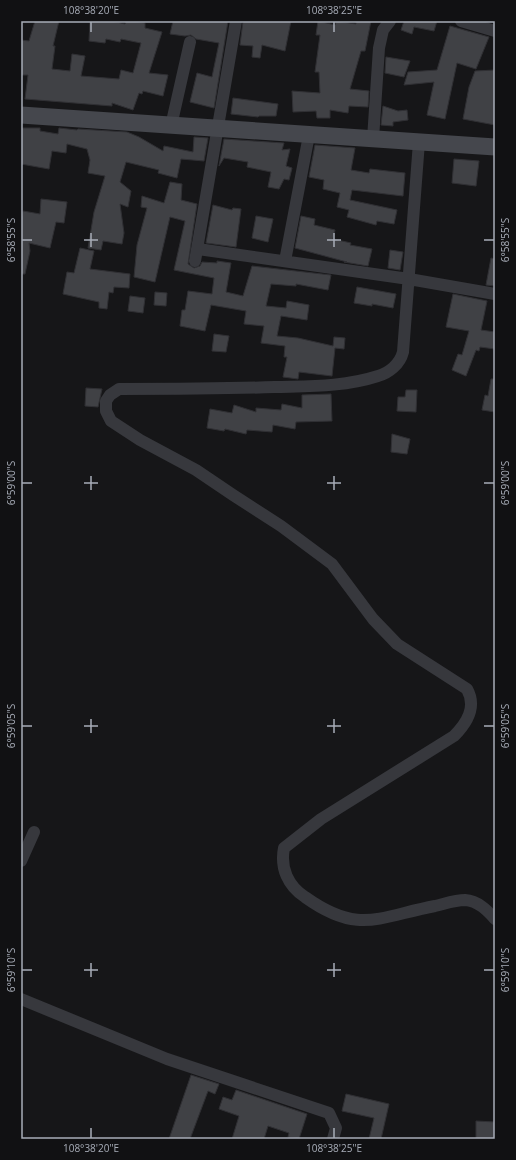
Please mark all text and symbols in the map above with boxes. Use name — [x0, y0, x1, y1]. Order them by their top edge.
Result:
text: 108°38'20"E — [63, 3, 119, 17]
text: 108°38'25"E — [306, 3, 362, 17]
text: 6°58'55"S — [4, 218, 18, 262]
text: 6°58'55"S — [498, 218, 512, 262]
text: 6°59'00"S — [4, 461, 18, 505]
text: 6°59'00"S — [498, 461, 512, 505]
text: 6°59'05"S — [4, 704, 18, 748]
text: 6°59'05"S — [498, 704, 512, 748]
text: 6°59'10"S — [4, 948, 18, 992]
text: 6°59'10"S — [498, 948, 512, 992]
text: 108°38'20"E — [63, 1141, 119, 1155]
text: 108°38'25"E — [306, 1141, 362, 1155]

